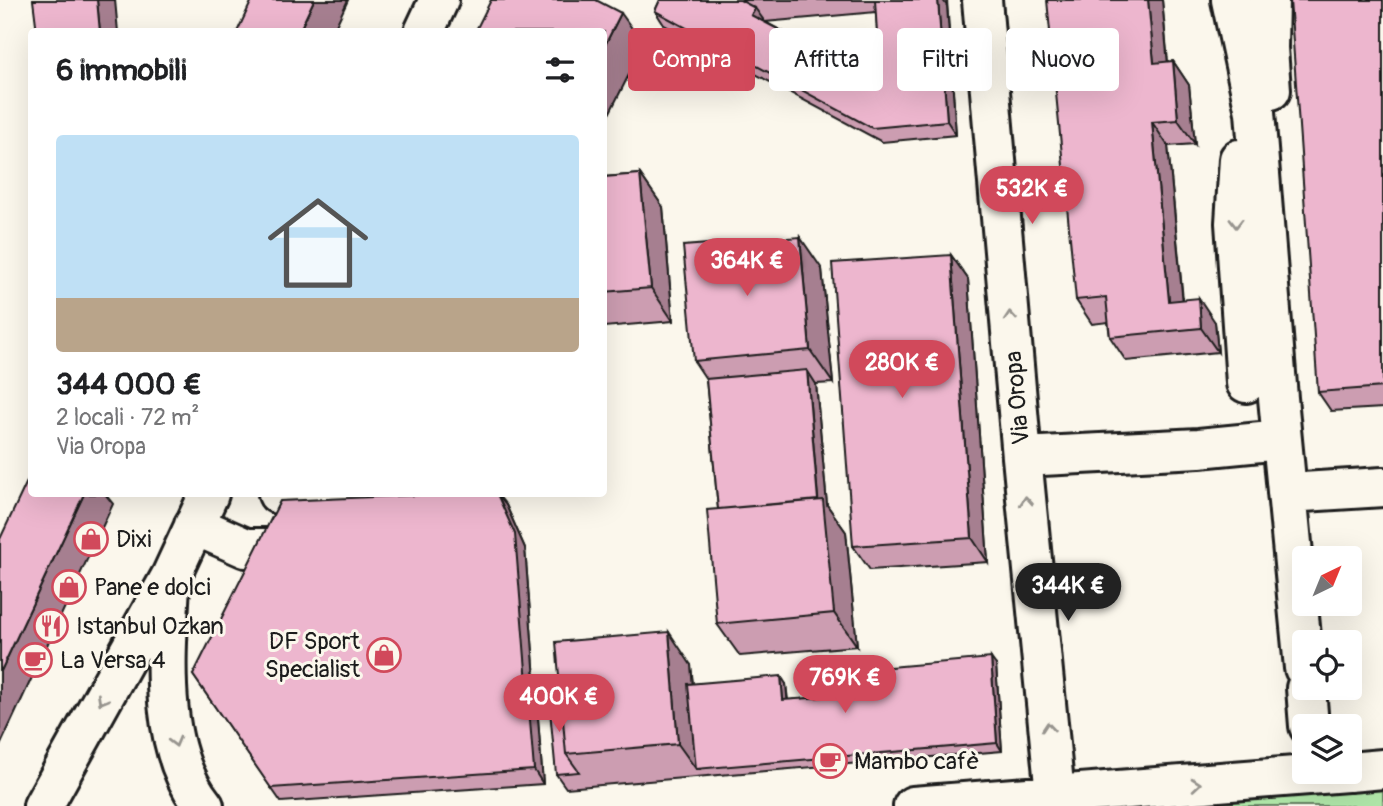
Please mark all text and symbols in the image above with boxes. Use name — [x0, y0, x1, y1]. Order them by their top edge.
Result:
chip: Compra — [628, 28, 755, 91]
chip: Affitta — [769, 28, 883, 91]
chip: Filtri — [897, 28, 992, 91]
chip: Nuovo — [1006, 28, 1119, 91]
icon: filters — [541, 51, 579, 89]
text: 6 immobili — [56, 52, 187, 89]
pin: 532K € — [975, 166, 1089, 226]
text: 532K € — [996, 174, 1068, 203]
icon: home — [255, 180, 381, 306]
one-way arrow — [1228, 218, 1244, 228]
pin: 364K € — [690, 238, 804, 298]
text: 364K € — [710, 246, 784, 275]
one-way arrow — [1003, 310, 1018, 321]
pin: 280K € — [845, 340, 959, 400]
text: 280K € — [865, 348, 939, 377]
street label: Via Oropa — [999, 350, 1036, 446]
text: 344 000 € — [56, 366, 202, 403]
text: 2 locali · 72 m² — [56, 403, 199, 432]
text: Via Oropa — [56, 432, 146, 461]
one-way arrow — [1019, 495, 1034, 506]
shop icon: Dixi — [72, 520, 110, 558]
place label: Dixi — [116, 525, 152, 554]
north arrow — [1292, 546, 1362, 616]
map controls — [1292, 546, 1362, 784]
pin: 344K € — [1011, 564, 1125, 623]
shop icon: Pane e dolci — [50, 568, 88, 606]
text: 344K € — [1031, 571, 1105, 600]
place label: Pane e dolci — [94, 573, 211, 602]
restaurant icon: Istanbul Ozkan — [32, 607, 70, 645]
place label: Istanbul Ozkan — [76, 612, 224, 641]
place label: DF Sport Specialist — [265, 627, 360, 684]
button: locate — [1292, 630, 1362, 700]
shop icon: DF Sport Specialist — [365, 636, 403, 674]
cafe icon: La Versa 4 — [16, 641, 54, 679]
place label: La Versa 4 — [60, 646, 166, 675]
pin: 769K € — [788, 656, 902, 715]
text: 769K € — [809, 663, 881, 692]
pin: 400K € — [502, 674, 616, 734]
text: 400K € — [520, 682, 598, 711]
one-way arrow — [97, 693, 110, 706]
button: layers — [1292, 714, 1362, 784]
one-way arrow — [1041, 721, 1056, 732]
one-way arrow — [167, 735, 182, 747]
cafe icon: Mambo cafè — [811, 742, 849, 780]
place label: Mambo cafè — [854, 747, 980, 776]
one-way arrow — [1191, 777, 1202, 792]

